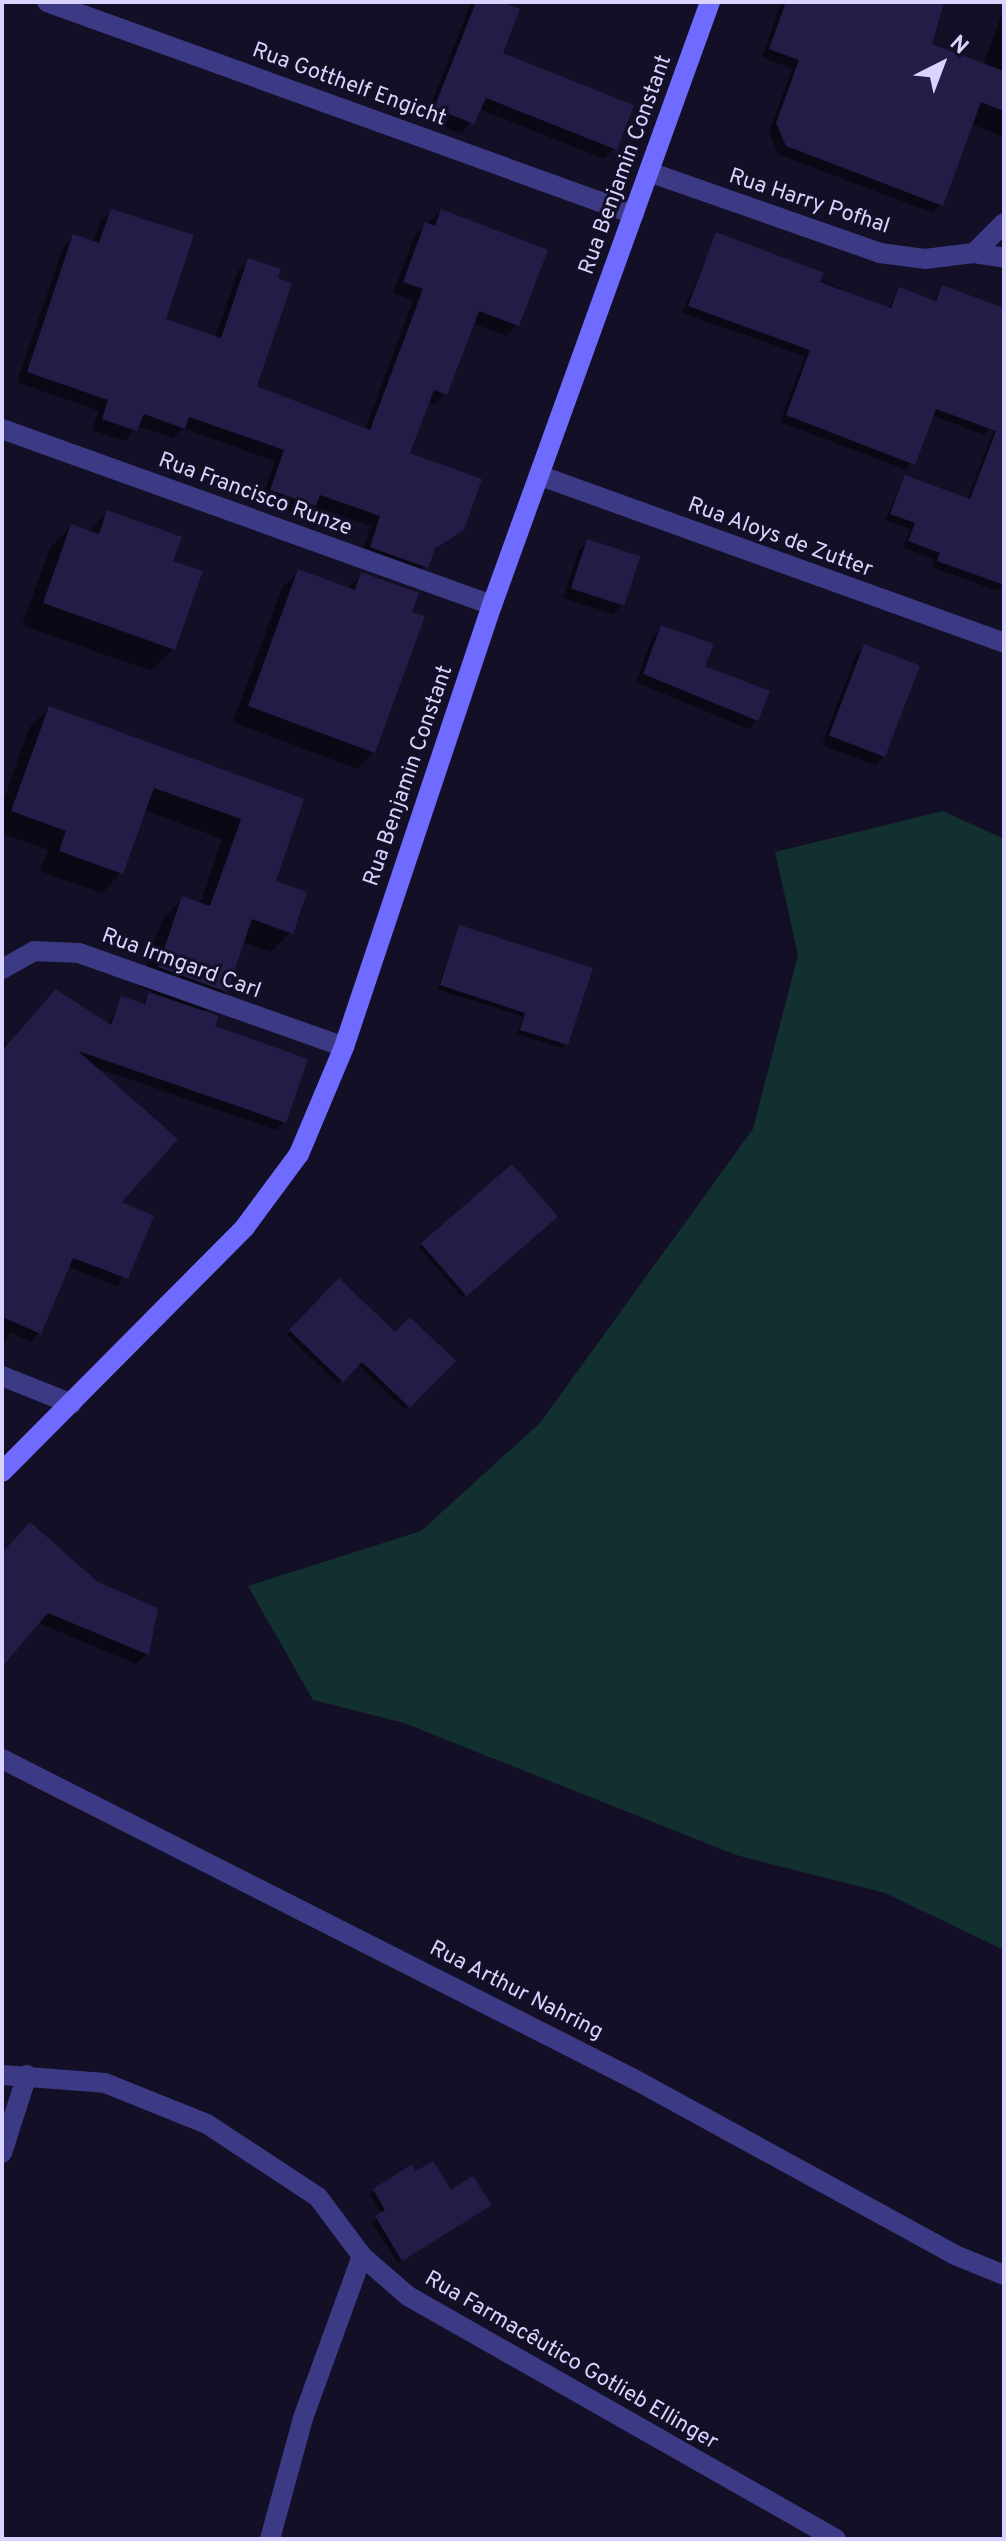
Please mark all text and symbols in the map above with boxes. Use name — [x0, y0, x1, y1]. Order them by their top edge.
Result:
north arrow — [902, 24, 982, 104]
text: N — [943, 30, 973, 61]
street label: Rua Gotthelf Engicht — [248, 38, 450, 132]
street label: Rua Benjamin Constant — [574, 52, 678, 278]
street label: Rua Harry Pofhal — [725, 164, 893, 240]
street label: Rua Francisco Runze — [155, 448, 355, 542]
street label: Rua Aloys de Zutter — [683, 492, 877, 584]
street label: Rua Benjamin Constant — [359, 662, 459, 890]
street label: Rua Irmgard Carl — [98, 923, 264, 1005]
street label: Rua Arthur Nahring — [424, 1936, 608, 2046]
street label: Rua Farmacêutico Gotlieb Ellinger — [420, 2266, 722, 2456]

